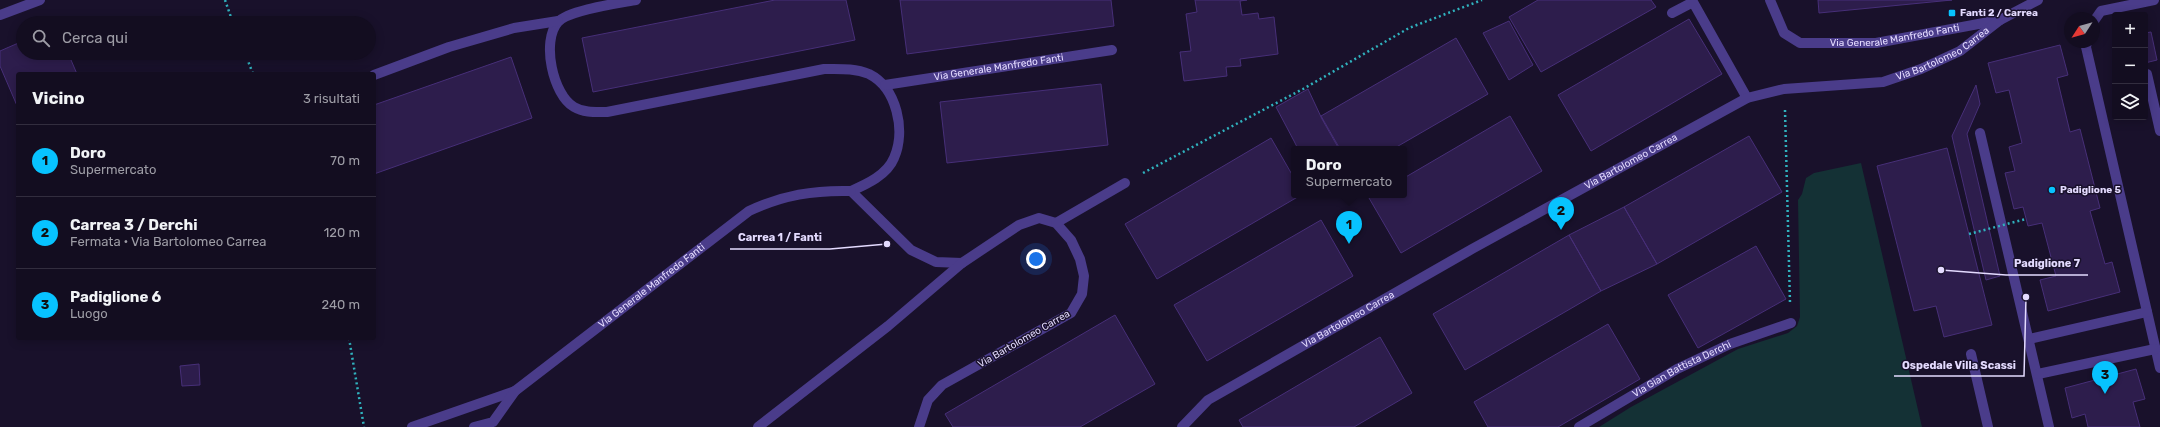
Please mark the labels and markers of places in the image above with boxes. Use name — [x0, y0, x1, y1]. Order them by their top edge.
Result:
place label: Fanti 2 / Carrea — [1960, 7, 2038, 19]
marker: Fanti 2 / Carrea — [1947, 8, 1957, 18]
place label: Padiglione 5 — [2060, 184, 2121, 196]
marker: Padiglione 5 — [2047, 185, 2057, 195]
pin: 2 — [1548, 197, 1574, 230]
pin: 1 — [1336, 211, 1362, 244]
callout: Carrea 1 / Fanti — [730, 226, 830, 249]
callout: Padiglione 7 — [2006, 252, 2088, 275]
callout: Ospedale Villa Scassi — [1894, 353, 2024, 376]
pin: 3 — [2092, 361, 2118, 394]

